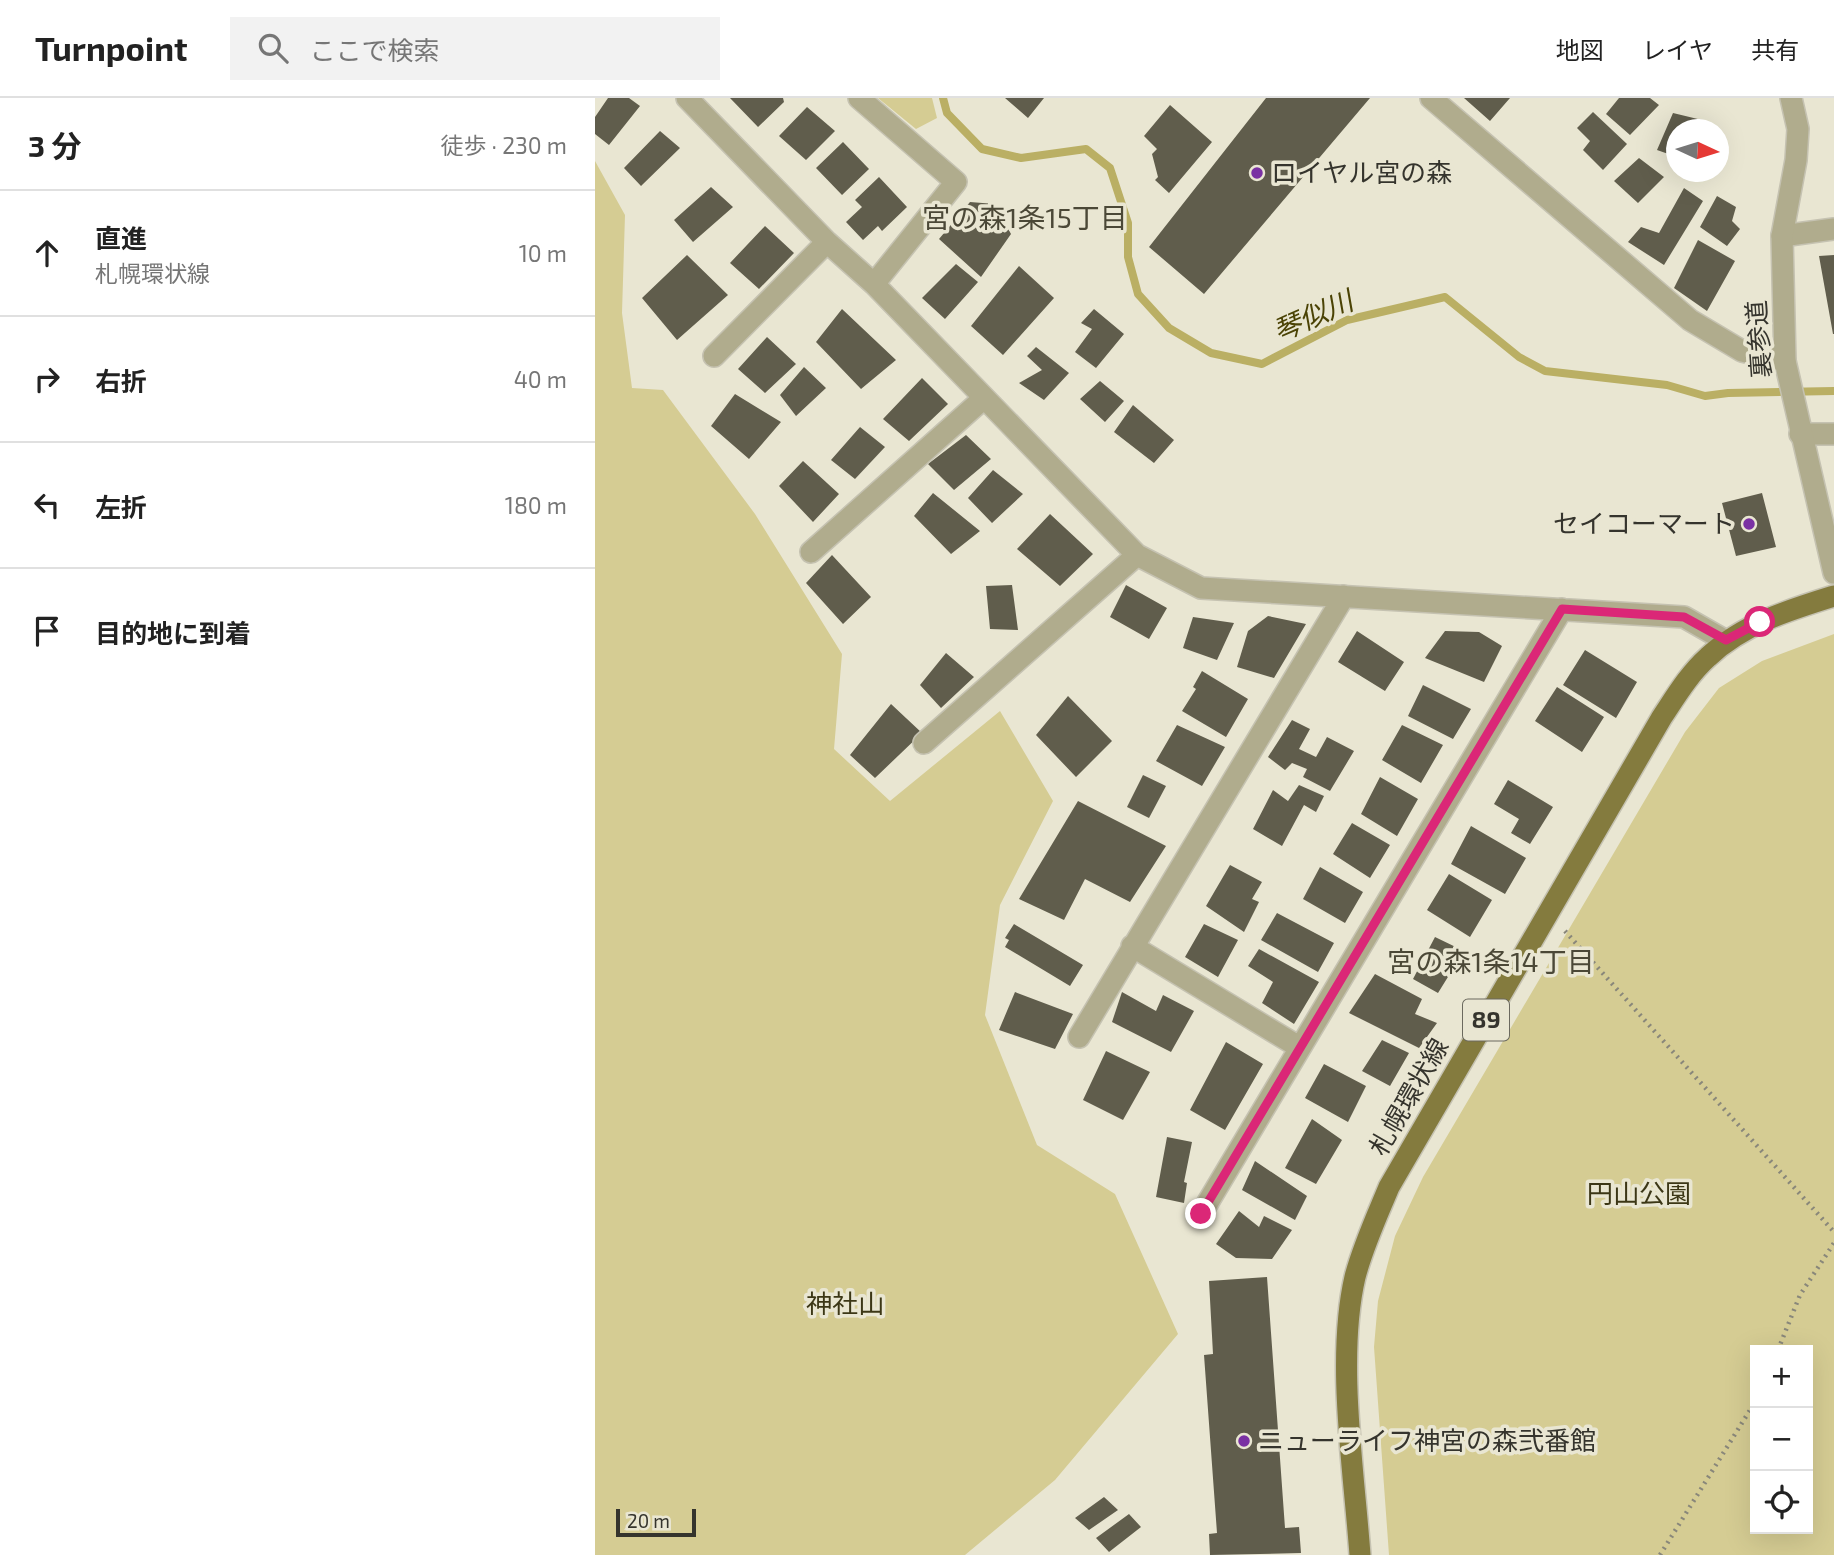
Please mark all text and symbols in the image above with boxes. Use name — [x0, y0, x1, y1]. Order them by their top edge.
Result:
search box — [230, 17, 720, 80]
text: Turnpoint — [35, 28, 188, 68]
icon: search — [254, 29, 292, 67]
text: ここで検索 — [310, 34, 440, 65]
text: 地図 — [1556, 35, 1604, 64]
text: レイヤ — [1642, 35, 1713, 64]
text: 共有 — [1751, 35, 1799, 64]
north arrow — [1666, 119, 1729, 182]
text: 3 分 — [28, 127, 82, 163]
text: 徒歩 · 230 m — [440, 131, 567, 159]
place label: ロイヤル宮の森 — [1271, 156, 1452, 187]
marker: ロイヤル宮の森 — [1249, 165, 1265, 181]
district label: 宮の森1条15丁目 — [922, 200, 1128, 234]
text: 直進 — [95, 222, 147, 253]
icon: ahead — [28, 234, 66, 272]
text: 10 m — [519, 239, 567, 267]
text: 札幌環状線 — [95, 259, 210, 287]
water label: 琴似川 — [1267, 281, 1361, 348]
street label: 裏参道 — [1739, 299, 1776, 379]
icon: right — [28, 360, 66, 398]
text: 右折 — [95, 365, 147, 396]
text: 40 m — [514, 365, 567, 393]
icon: left — [28, 486, 66, 524]
text: 左折 — [95, 491, 147, 522]
text: 180 m — [505, 491, 567, 519]
place label: セイコーマート — [1553, 507, 1735, 538]
marker: セイコーマート — [1741, 516, 1757, 532]
route start — [1744, 606, 1775, 637]
icon: arrive — [28, 612, 66, 650]
text: 目的地に到着 — [95, 617, 251, 648]
district label: 宮の森1条14丁目 — [1387, 944, 1595, 978]
road number: 89 — [1463, 1000, 1509, 1040]
street label: 札幌環状線 — [1362, 1032, 1454, 1160]
park label: 円山公園 — [1587, 1177, 1691, 1208]
route end — [1185, 1198, 1216, 1229]
park label: 神社山 — [806, 1287, 884, 1318]
map controls — [1750, 1345, 1813, 1534]
button: + — [1750, 1345, 1813, 1408]
button: − — [1750, 1408, 1813, 1471]
place label: ニューライフ神宮の森弐番館 — [1258, 1424, 1596, 1455]
marker: ニューライフ神宮の森弐番館 — [1236, 1433, 1252, 1449]
button: locate — [1750, 1471, 1813, 1534]
scale bar — [616, 1506, 697, 1538]
text: 20 m — [627, 1509, 670, 1532]

